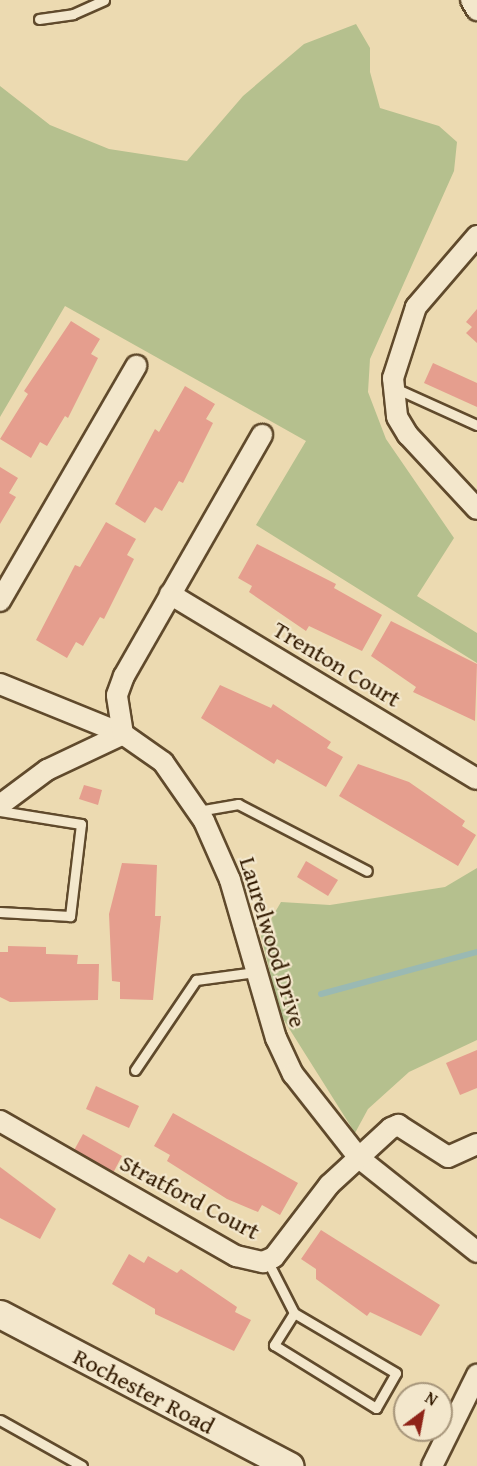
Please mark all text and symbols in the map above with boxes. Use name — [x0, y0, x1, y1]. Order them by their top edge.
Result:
street label: Trenton Court — [268, 615, 406, 713]
street label: Laurelwood Drive — [233, 853, 313, 1031]
street label: Stratford Court — [115, 1148, 265, 1246]
street label: Rochester Road — [68, 1342, 220, 1440]
north arrow — [393, 1382, 453, 1442]
text: N — [421, 1385, 442, 1411]

